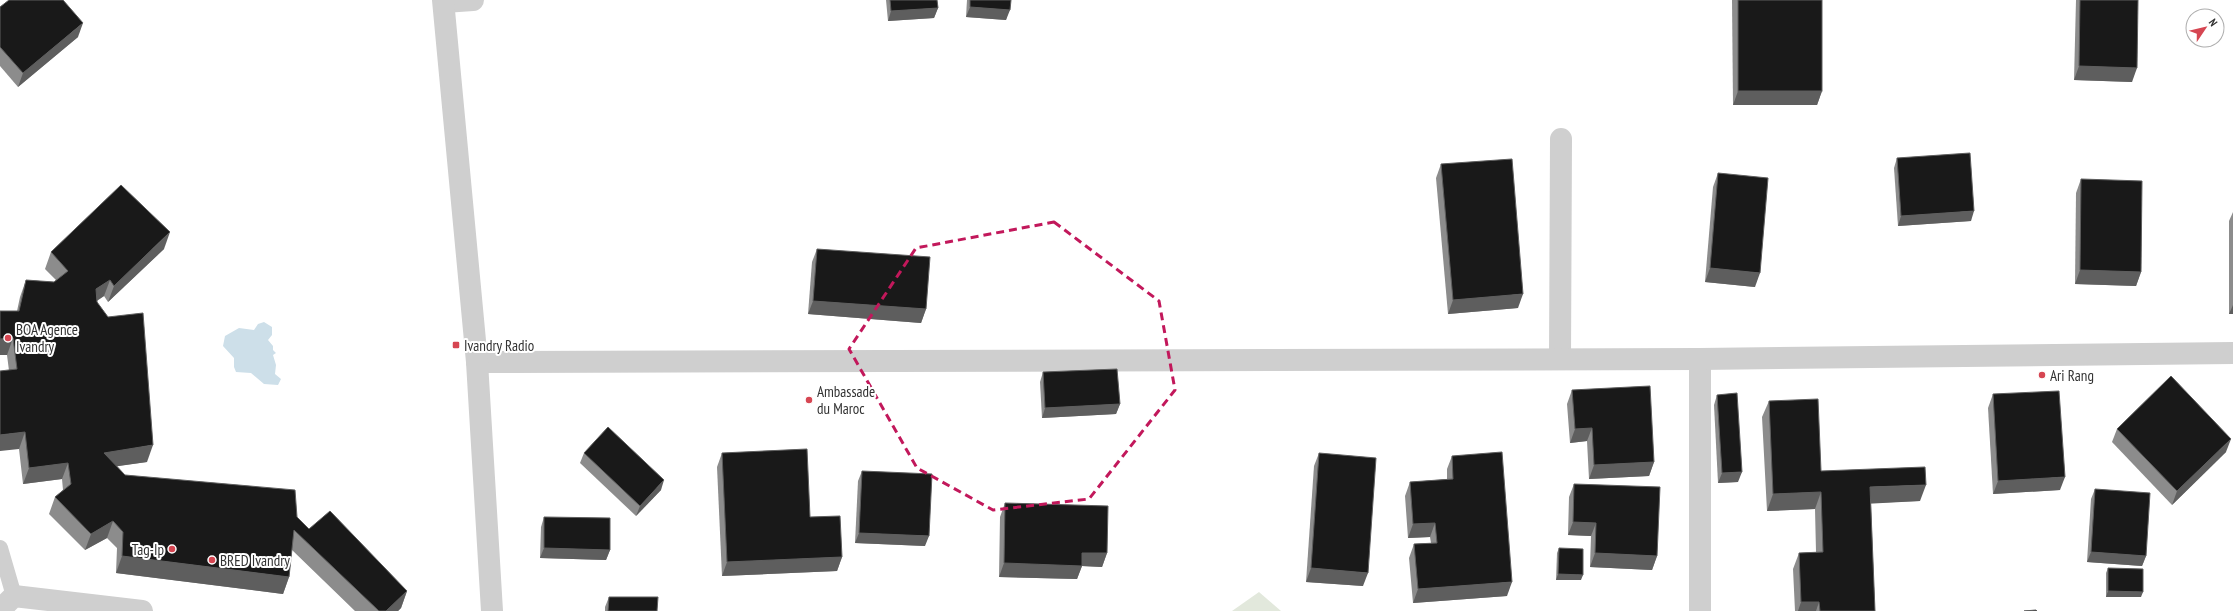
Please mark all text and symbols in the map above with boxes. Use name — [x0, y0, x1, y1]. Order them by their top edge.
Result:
north arrow — [2185, 8, 2225, 48]
text: N — [2206, 16, 2221, 29]
place label: BOA Agence Ivandry — [16, 320, 78, 356]
marker: BOA Agence Ivandry — [3, 333, 13, 343]
place label: Ivandry Radio — [464, 336, 534, 355]
marker: Ivandry Radio — [451, 340, 461, 350]
place label: Ari Rang — [2050, 366, 2094, 385]
marker: Ari Rang — [2037, 370, 2047, 380]
place label: Ambassade du Maroc — [817, 382, 875, 418]
marker: Ambassade du Maroc — [804, 395, 814, 405]
place label: Tag-Ip — [132, 540, 164, 559]
marker: Tag-Ip — [167, 544, 177, 554]
place label: BRED Ivandry — [220, 551, 290, 570]
marker: BRED Ivandry — [207, 555, 217, 565]

